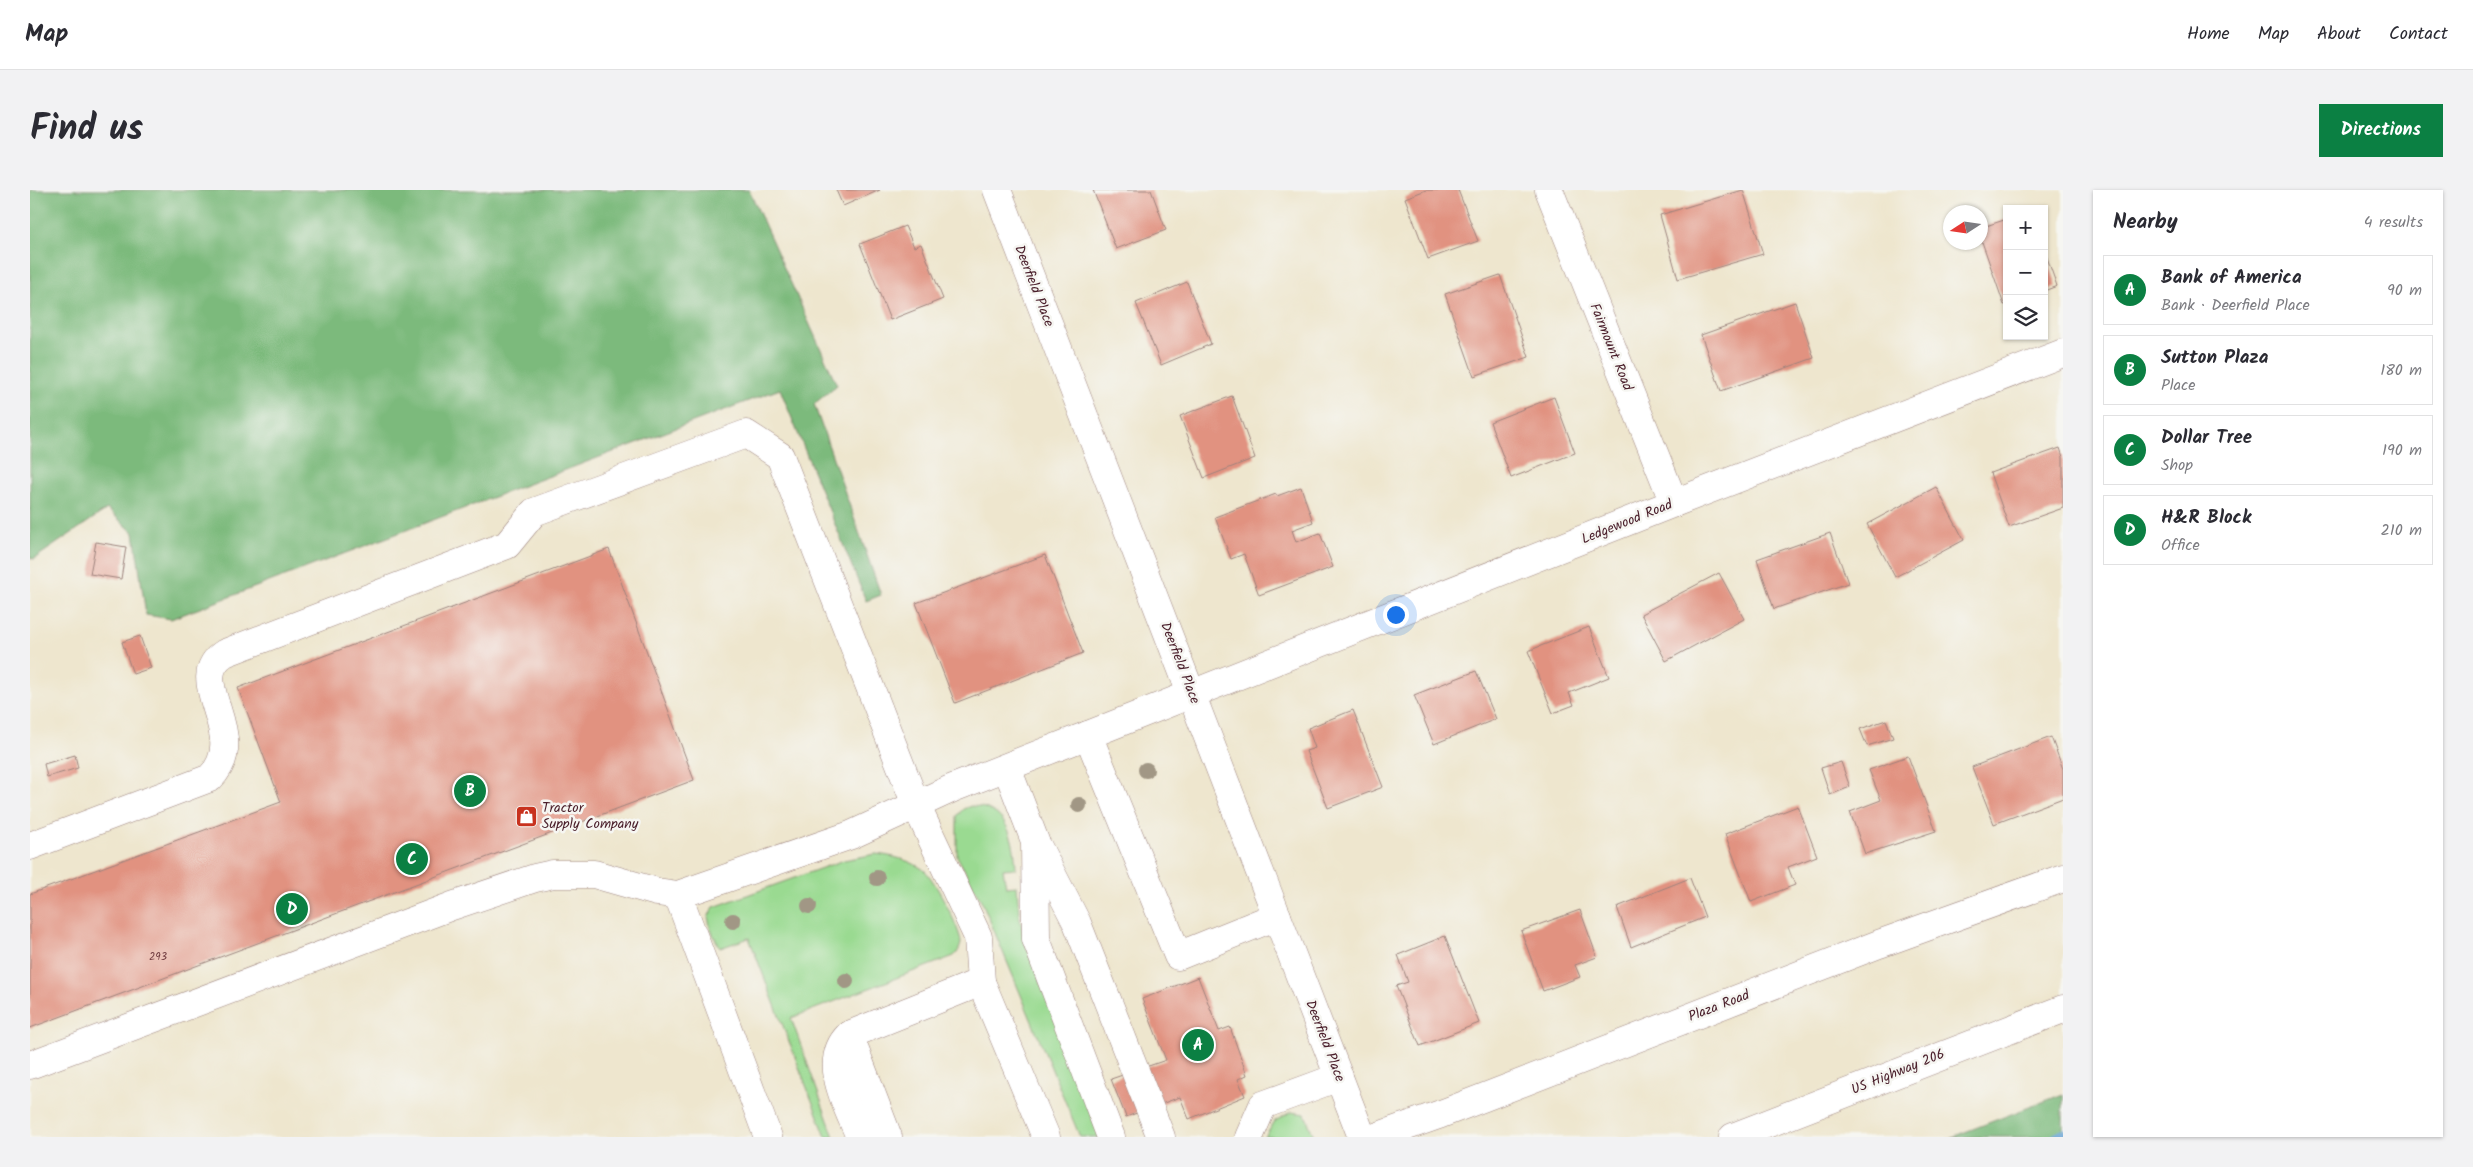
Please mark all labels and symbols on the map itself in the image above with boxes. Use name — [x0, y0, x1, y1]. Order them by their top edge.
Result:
north arrow — [1943, 205, 1988, 250]
street label: Deerfield Place — [1008, 242, 1060, 331]
street label: Fairmount Road — [1583, 300, 1639, 395]
street label: Ledgewood Road — [1578, 493, 1677, 550]
your location — [1383, 602, 1409, 628]
street label: Deerfield Place — [1154, 619, 1206, 708]
pin: B — [454, 772, 486, 810]
place label: Tractor Supply Company — [542, 797, 639, 835]
shop icon: Tractor Supply Company — [514, 804, 538, 828]
pin: C — [396, 840, 428, 878]
pin: D — [276, 890, 308, 928]
house number: 293 — [149, 948, 167, 966]
street label: Plaza Road — [1685, 984, 1754, 1028]
street label: Deerfield Place — [1299, 997, 1351, 1086]
pin: A — [1182, 1026, 1214, 1064]
street label: US Highway 206 — [1848, 1043, 1948, 1101]

